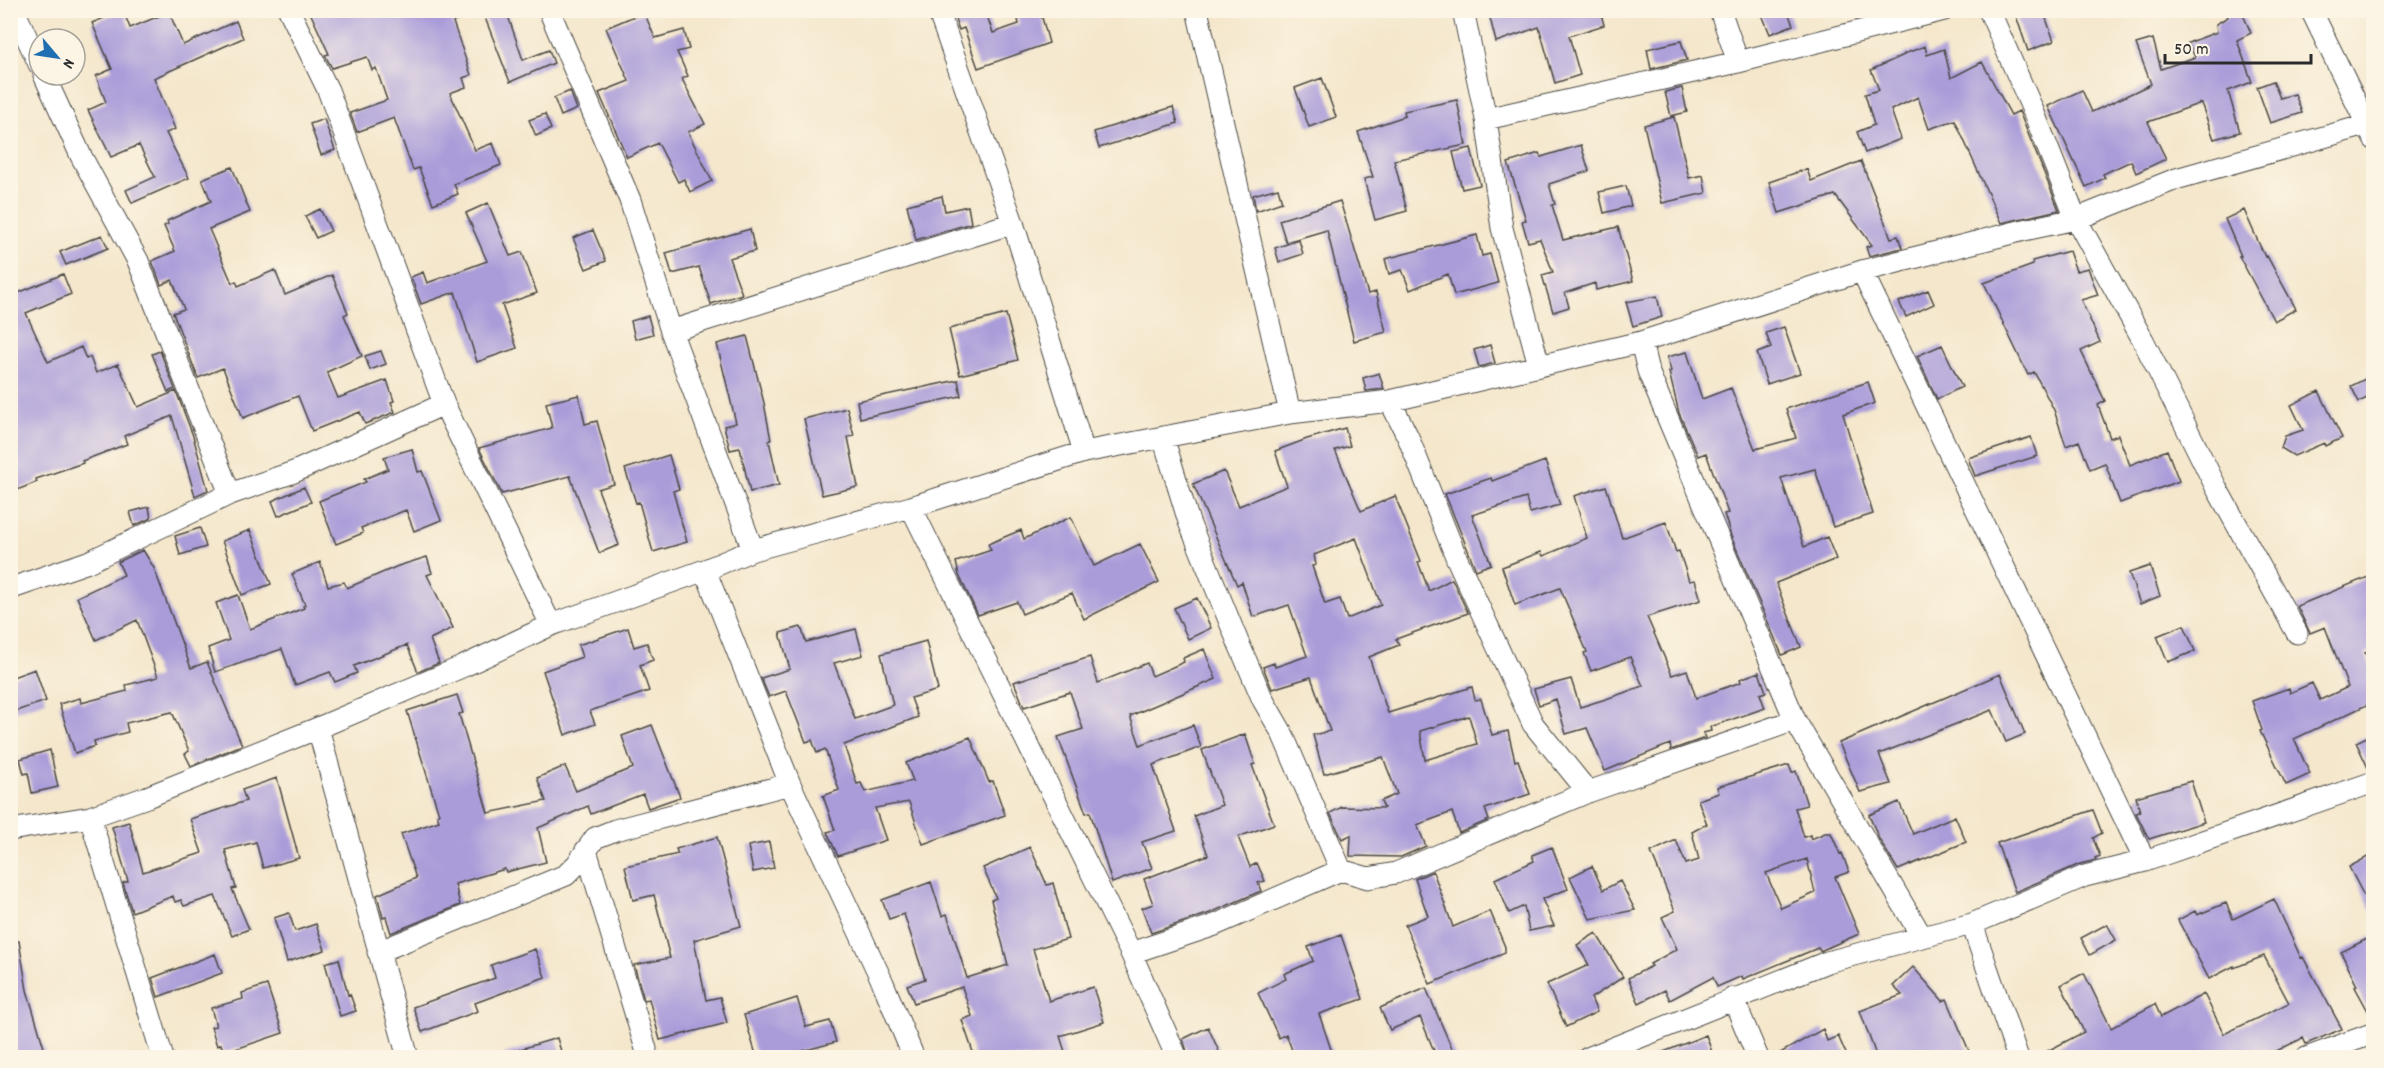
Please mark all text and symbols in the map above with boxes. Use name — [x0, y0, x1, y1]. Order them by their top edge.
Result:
north arrow — [27, 27, 87, 87]
scale bar — [2165, 27, 2310, 65]
text: 50 m — [2174, 38, 2209, 63]
text: N — [56, 54, 80, 72]

